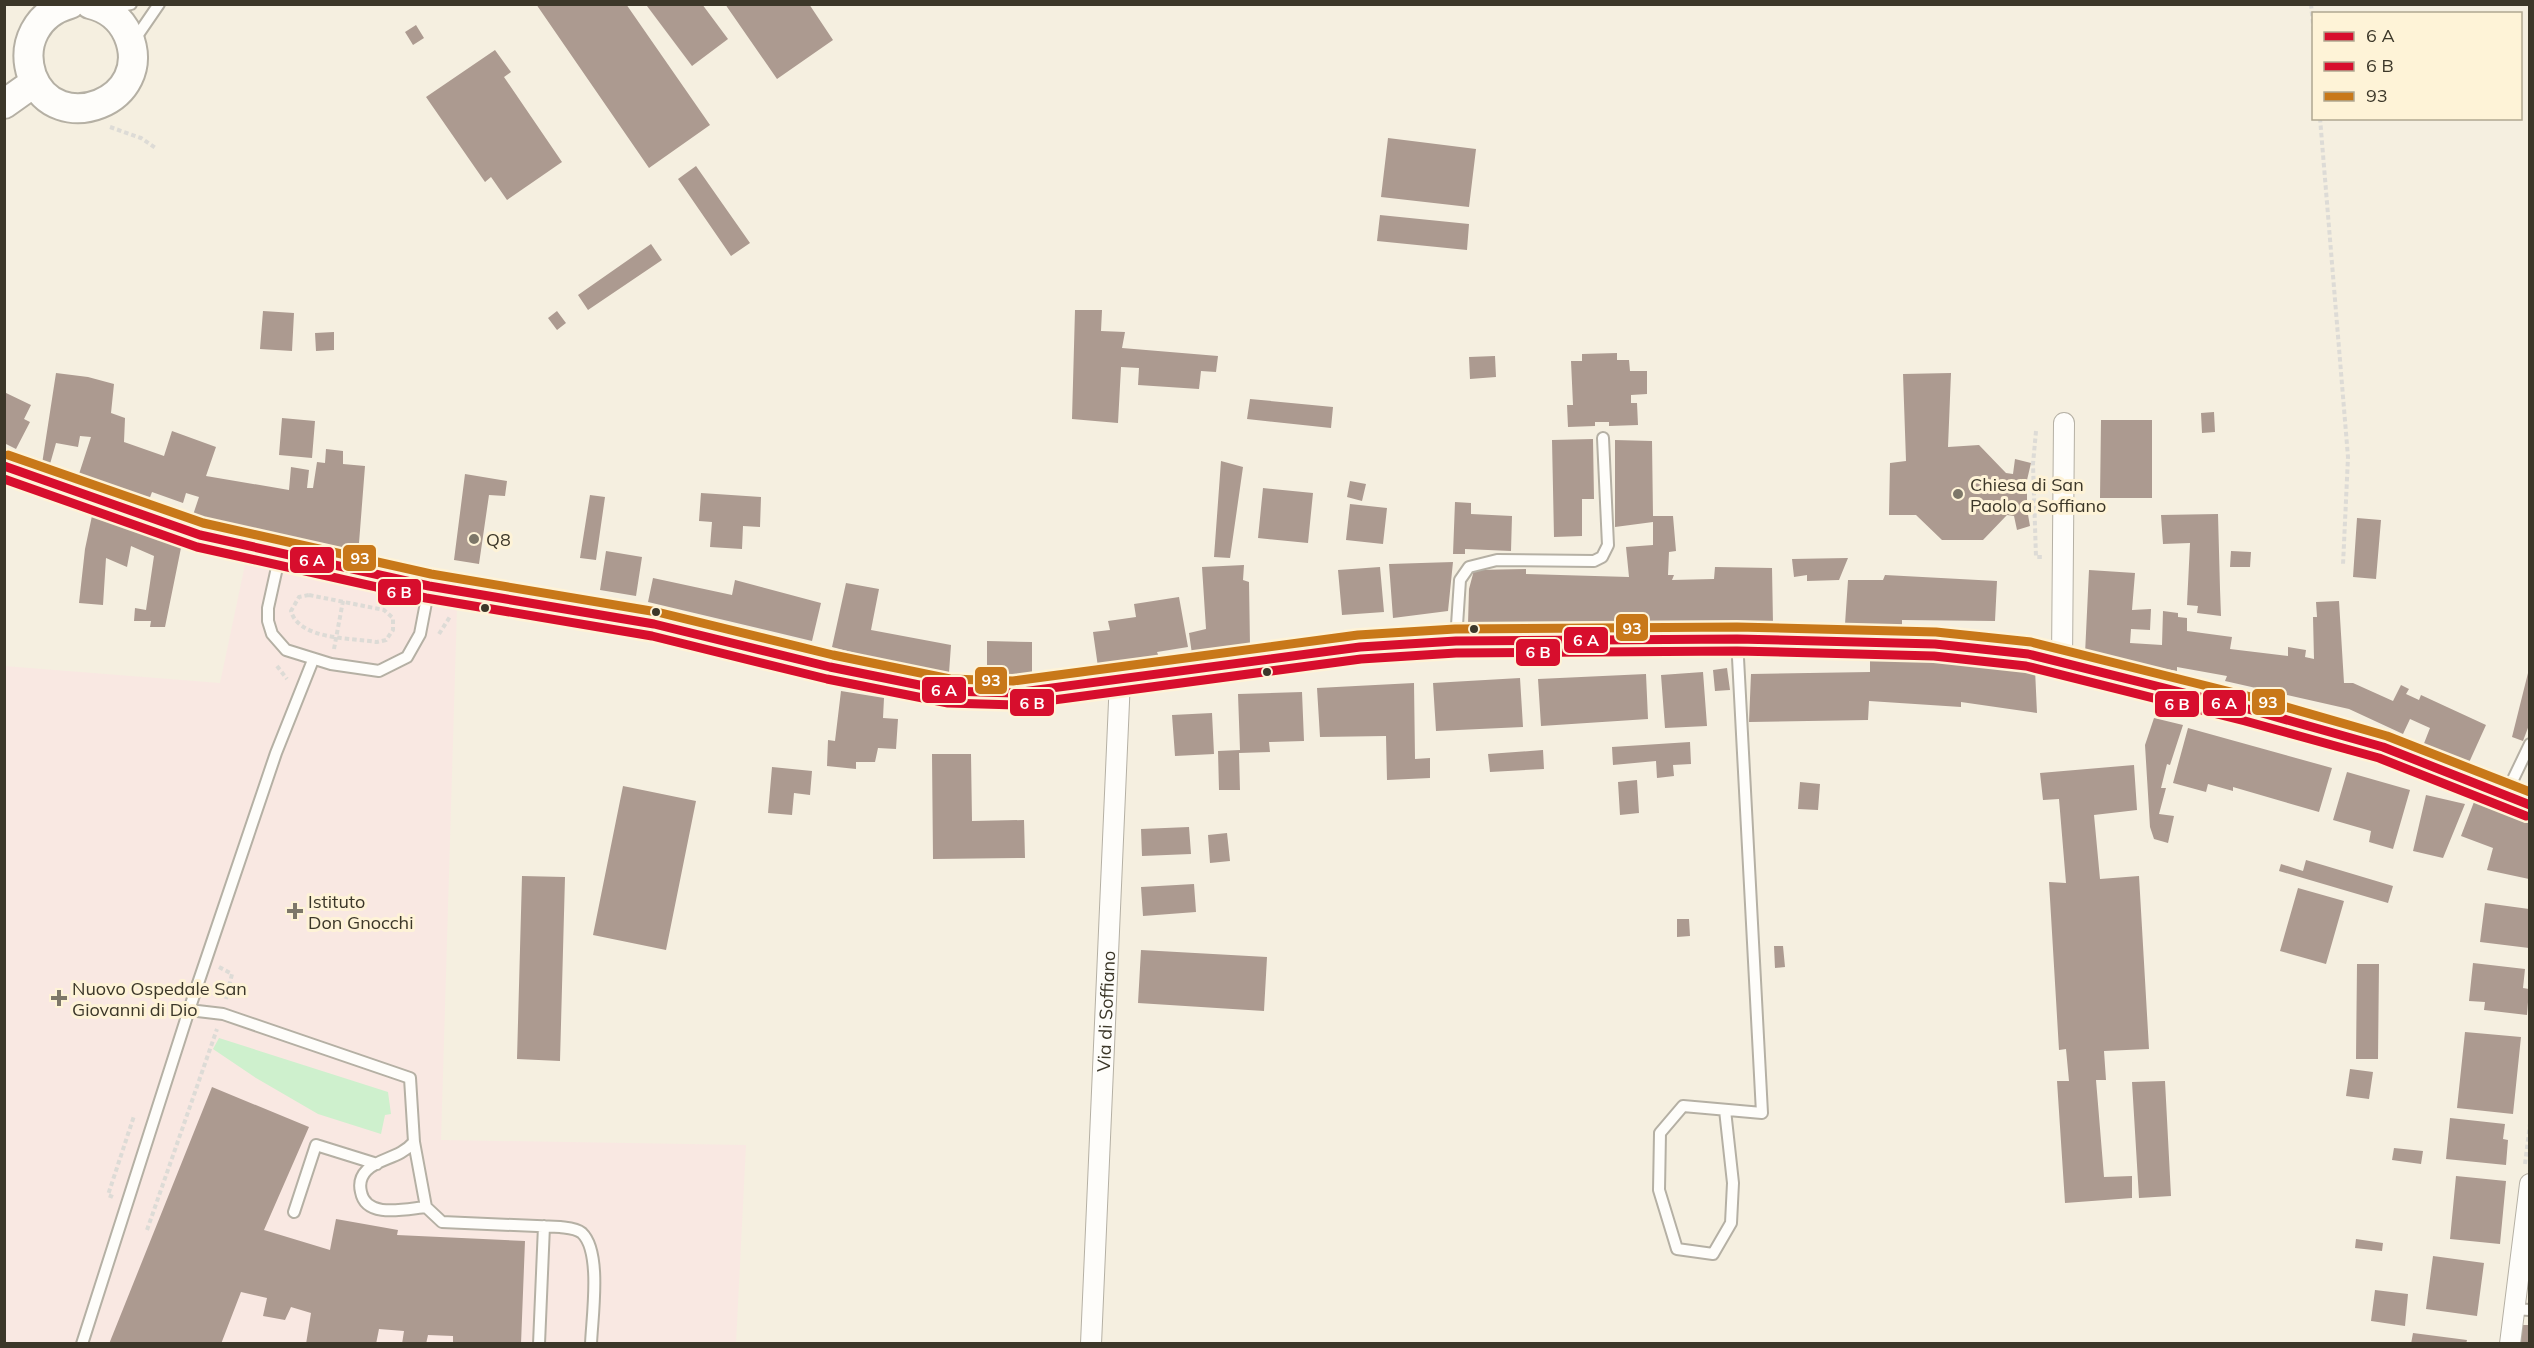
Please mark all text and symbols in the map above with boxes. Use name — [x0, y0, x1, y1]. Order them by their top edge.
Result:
legend — [2312, 12, 2522, 120]
text: 6 A — [2366, 24, 2395, 47]
text: 6 B — [2366, 54, 2394, 77]
text: 93 — [2366, 84, 2388, 107]
place label: Chiesa di San Paolo a Soffiano — [1970, 473, 2106, 517]
marker: Chiesa di San Paolo a Soffiano — [1951, 487, 1965, 501]
place label: Q8 — [486, 528, 511, 551]
marker: Q8 — [467, 532, 481, 546]
line badge: 93 — [342, 544, 377, 572]
line badge: 6 A — [289, 546, 335, 574]
text: 93 — [350, 548, 370, 568]
text: 6 A — [299, 550, 325, 570]
line badge: 6 B — [377, 578, 422, 606]
text: 6 B — [386, 582, 412, 602]
unlabelled marker — [479, 602, 491, 614]
unlabelled marker — [650, 606, 662, 618]
line badge: 93 — [1615, 613, 1649, 642]
text: 93 — [1622, 618, 1642, 638]
unlabelled marker — [1468, 623, 1480, 635]
line badge: 6 A — [1563, 626, 1609, 654]
text: 6 A — [1573, 630, 1599, 650]
line badge: 6 B — [1515, 638, 1561, 667]
text: 6 B — [1525, 642, 1551, 662]
line badge: 93 — [974, 666, 1008, 695]
unlabelled marker — [1261, 666, 1273, 678]
text: 93 — [981, 670, 1001, 690]
line badge: 6 A — [921, 676, 967, 704]
text: 6 A — [931, 680, 957, 700]
line badge: 6 B — [1009, 688, 1055, 717]
line badge: 93 — [2251, 688, 2286, 716]
line badge: 6 A — [2202, 689, 2247, 717]
line badge: 6 B — [2154, 690, 2200, 718]
text: 93 — [2258, 692, 2278, 712]
text: 6 B — [1019, 693, 1045, 713]
text: 6 A — [2211, 693, 2237, 713]
text: 6 B — [2164, 694, 2190, 714]
place label: Istituto Don Gnocchi — [308, 890, 413, 934]
marker: Istituto Don Gnocchi — [286, 902, 304, 920]
street label: Via di Soffiano — [1091, 950, 1120, 1072]
place label: Nuovo Ospedale San Giovanni di Dio — [72, 977, 247, 1021]
marker: Nuovo Ospedale San Giovanni di Dio — [50, 989, 68, 1007]

